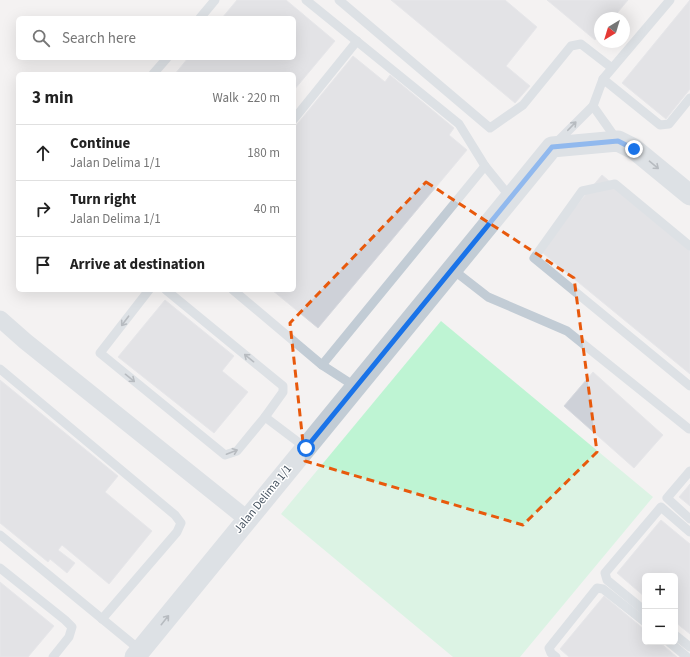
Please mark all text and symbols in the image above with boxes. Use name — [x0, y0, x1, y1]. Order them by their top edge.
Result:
north arrow — [594, 12, 630, 48]
search box — [16, 16, 296, 60]
icon: search — [30, 27, 52, 49]
text: Search here — [62, 28, 136, 49]
text: 3 min — [32, 86, 73, 110]
text: Walk · 220 m — [212, 89, 280, 107]
one-way arrow — [568, 121, 577, 131]
text: Continue — [70, 133, 130, 154]
route end — [625, 140, 643, 158]
icon: ahead — [32, 142, 54, 164]
text: 180 m — [247, 144, 280, 162]
text: Jalan Delima 1/1 — [70, 154, 161, 172]
one-way arrow — [648, 160, 659, 169]
text: Turn right — [70, 189, 136, 210]
icon: right — [32, 198, 54, 220]
text: 40 m — [254, 200, 280, 218]
text: Jalan Delima 1/1 — [70, 210, 161, 228]
icon: arrive — [32, 254, 54, 276]
text: Arrive at destination — [70, 254, 205, 275]
one-way arrow — [120, 315, 129, 326]
one-way arrow — [244, 354, 255, 363]
one-way arrow — [125, 373, 136, 382]
route start — [297, 439, 315, 457]
one-way arrow — [225, 448, 237, 456]
street label: Jalan Delima 1/1 — [230, 461, 296, 537]
map controls — [642, 573, 678, 645]
button: + — [642, 573, 678, 609]
button: − — [642, 609, 678, 645]
one-way arrow — [160, 614, 169, 625]

